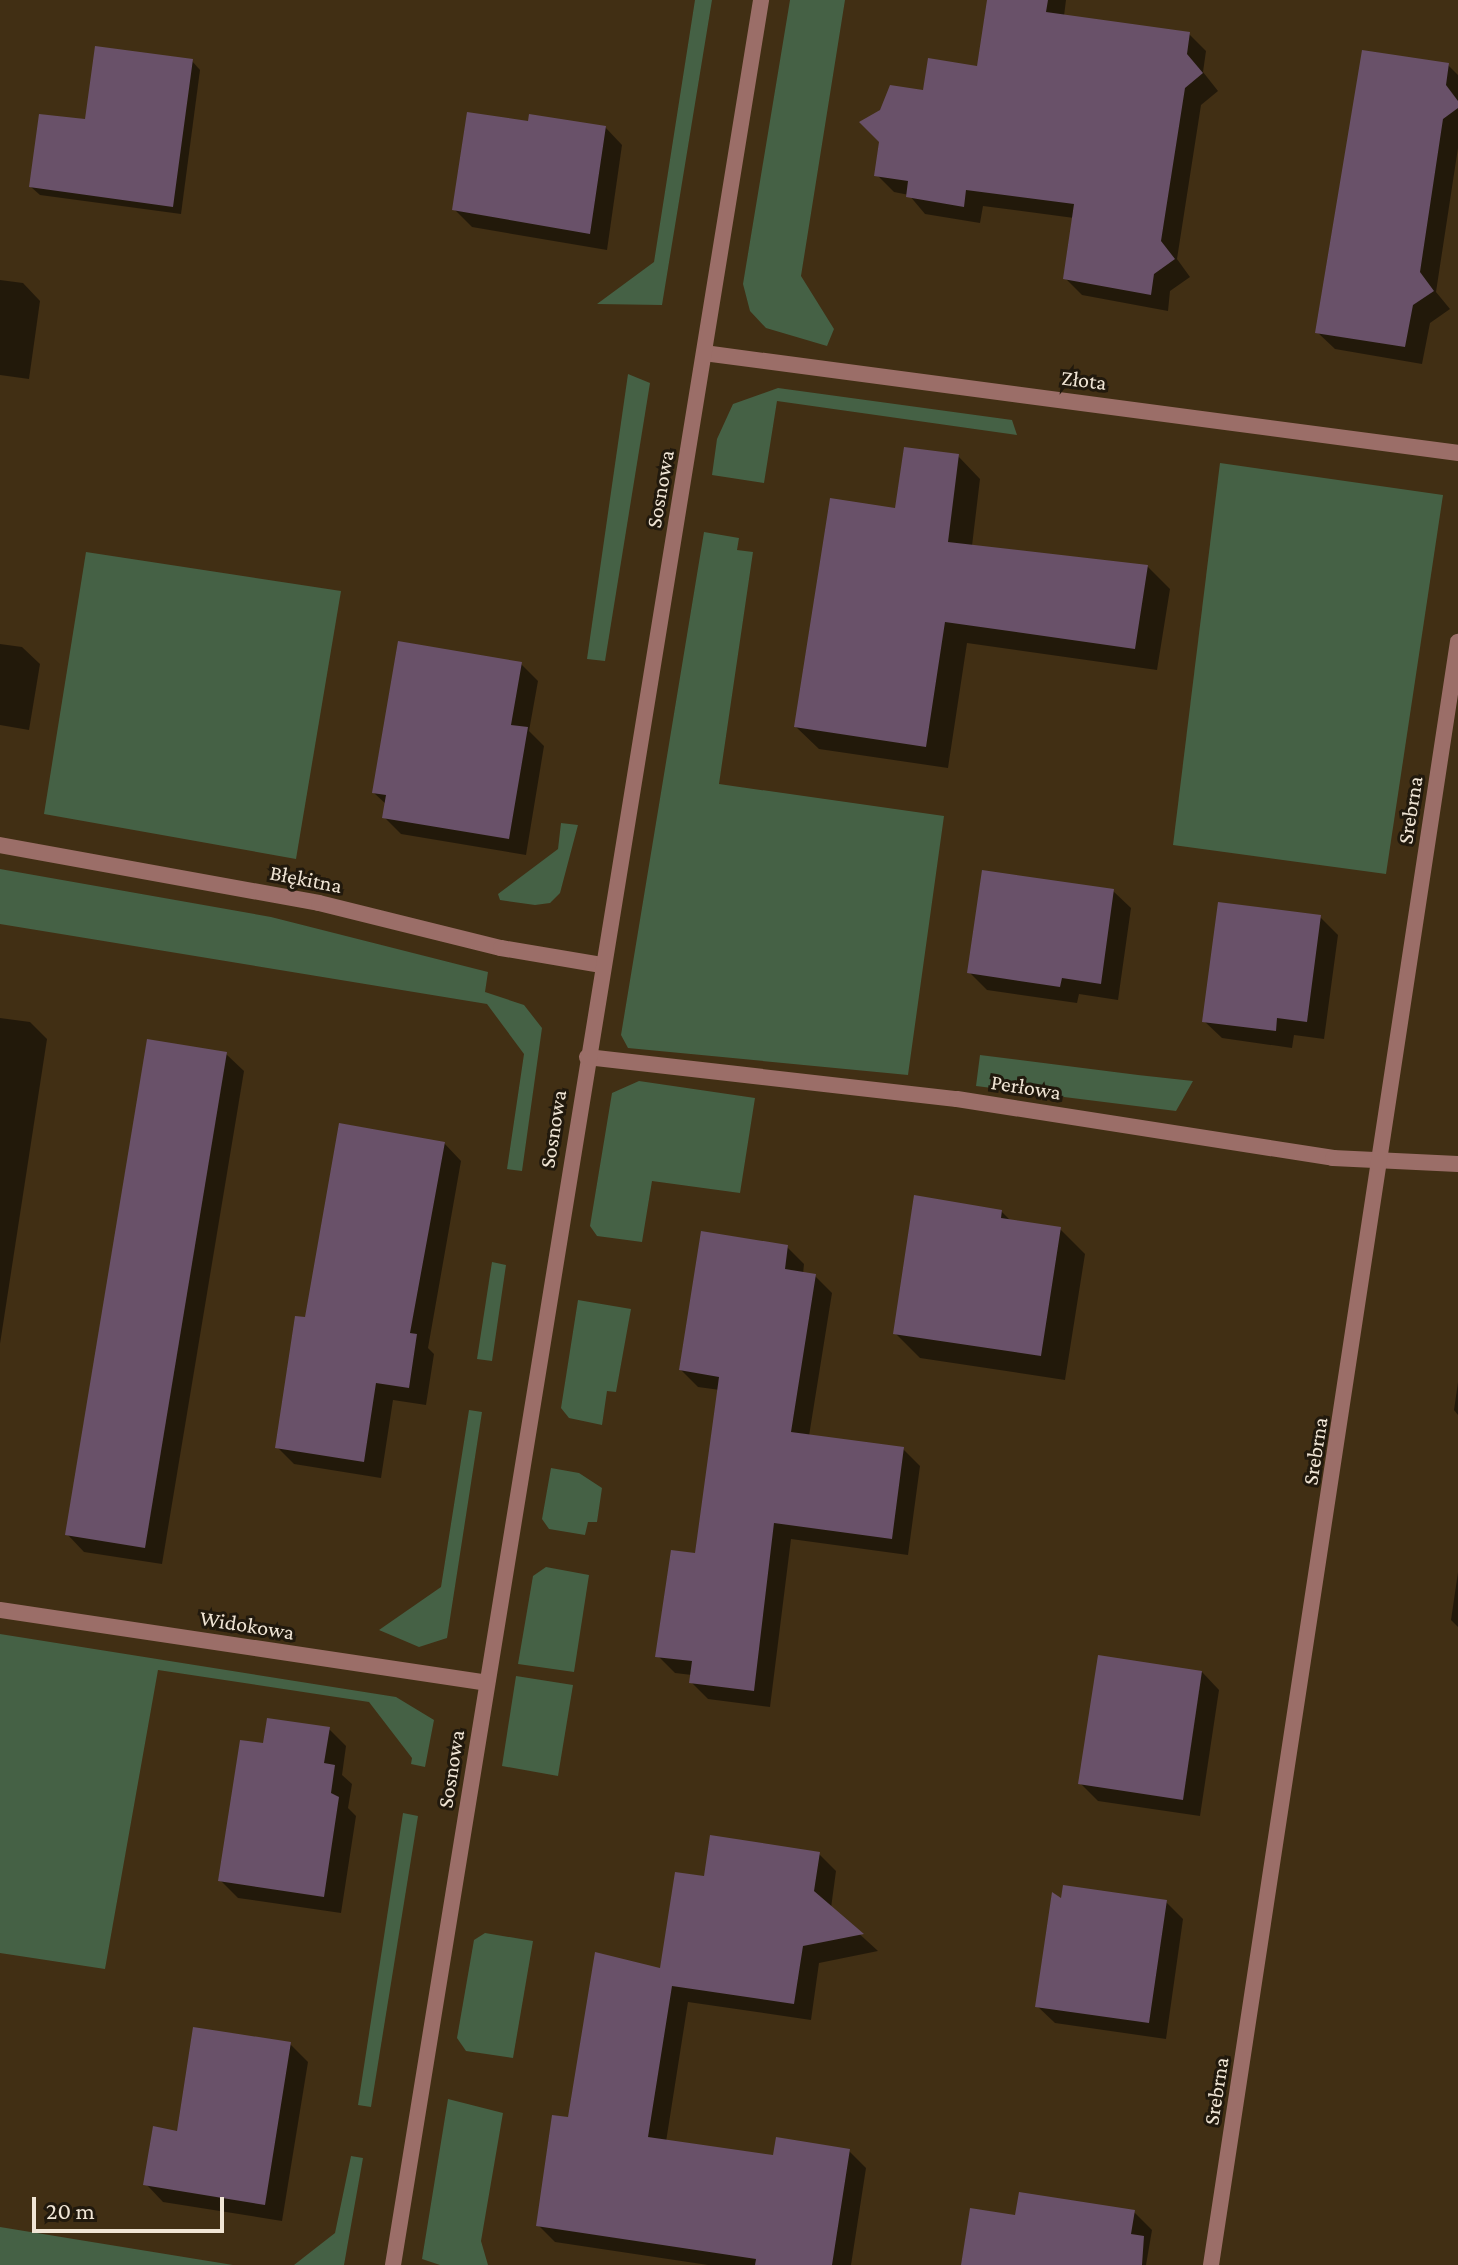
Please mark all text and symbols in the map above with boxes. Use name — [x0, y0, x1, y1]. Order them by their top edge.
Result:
street label: Złota — [1060, 364, 1108, 396]
street label: Sosnowa — [640, 448, 680, 530]
street label: Srebrna — [1392, 774, 1428, 846]
street label: Błękitna — [268, 859, 344, 899]
street label: Perłowa — [989, 1068, 1063, 1106]
street label: Sosnowa — [534, 1088, 572, 1170]
street label: Srebrna — [1297, 1415, 1333, 1487]
street label: Widokowa — [198, 1604, 296, 1646]
street label: Sosnowa — [432, 1728, 470, 1810]
street label: Srebrna — [1198, 2055, 1234, 2127]
scale bar — [36, 2181, 228, 2231]
text: 20 m — [46, 2197, 95, 2224]

